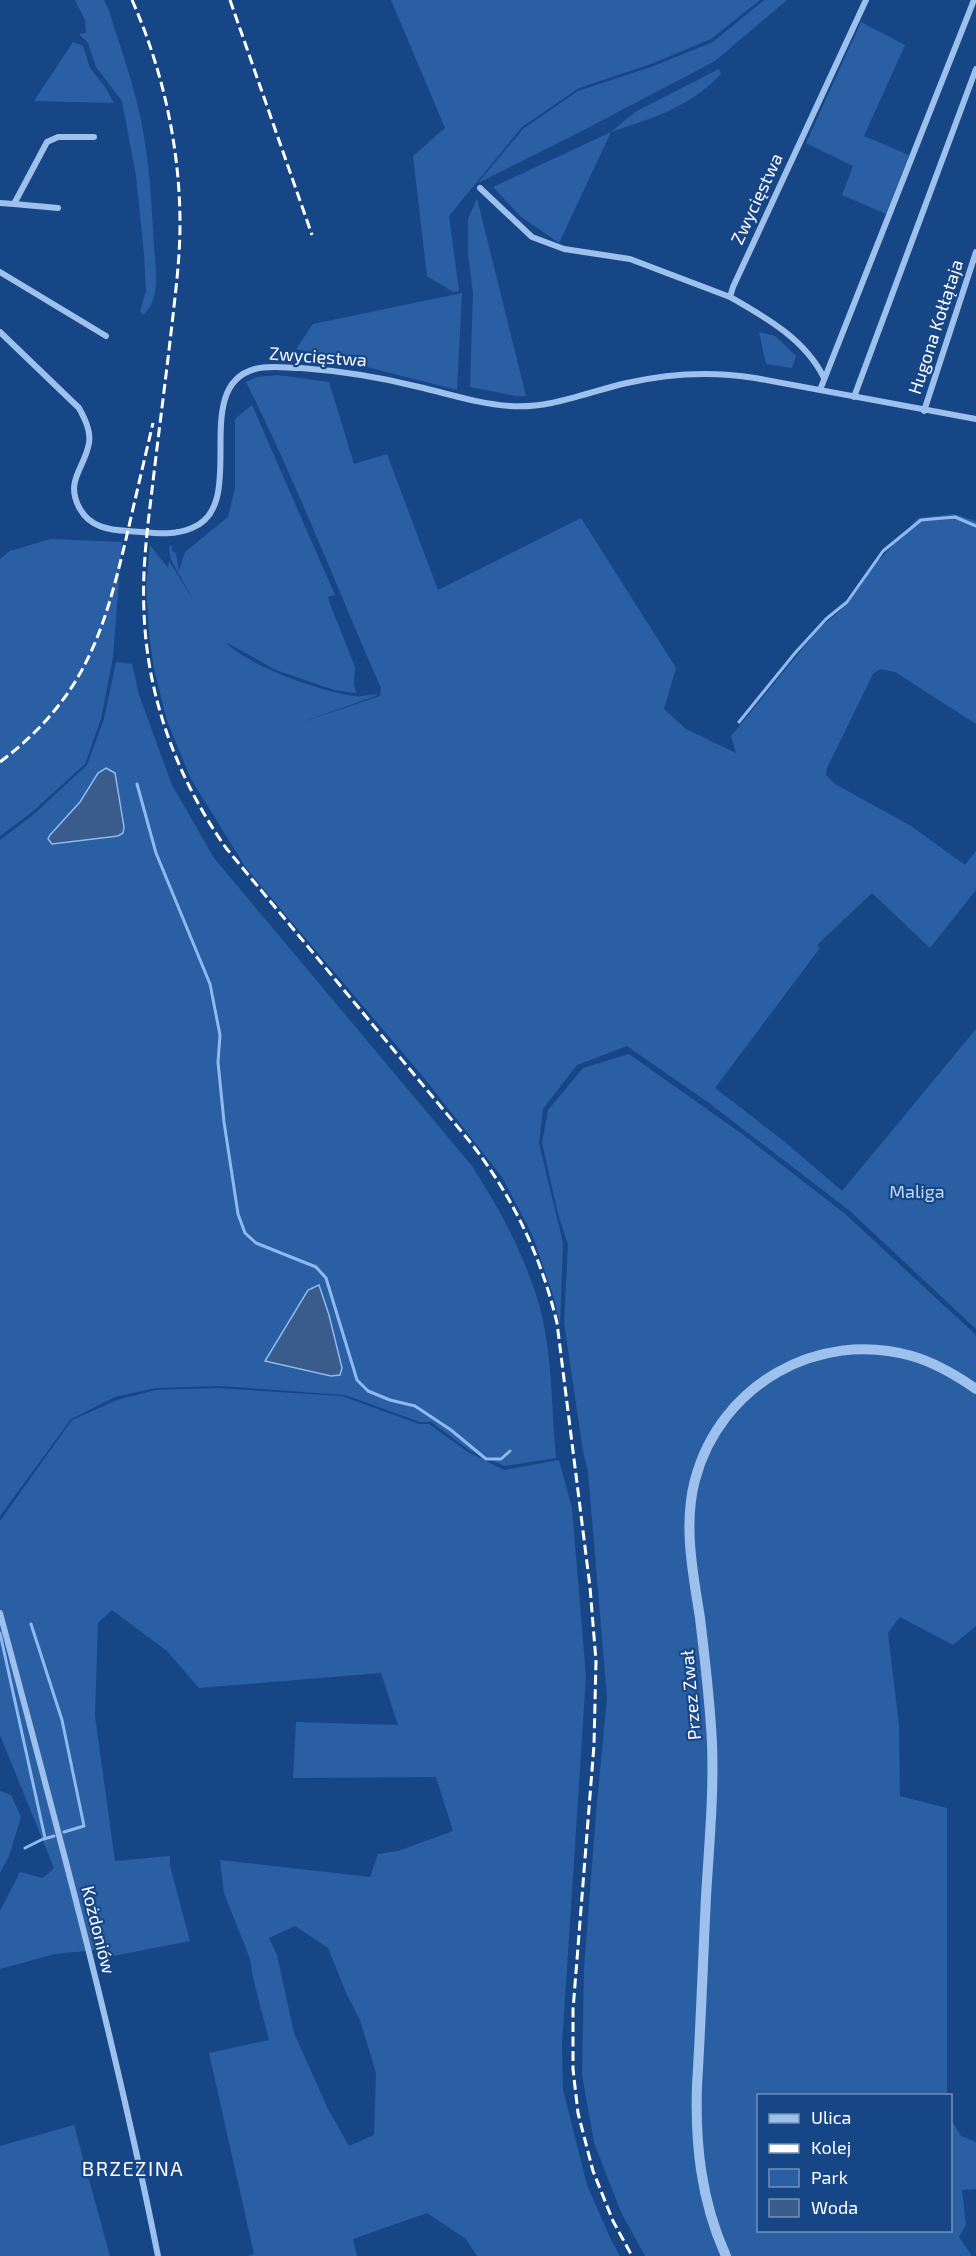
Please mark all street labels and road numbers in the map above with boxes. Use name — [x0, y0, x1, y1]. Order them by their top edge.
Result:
street label: Zwycięstwa — [725, 150, 787, 248]
street label: Hugona Kołłątaja — [903, 257, 967, 397]
street label: Zwycięstwa — [268, 342, 368, 370]
street label: Przez Zwał — [675, 1649, 705, 1741]
street label: Kożdoniów — [77, 1883, 121, 1976]

